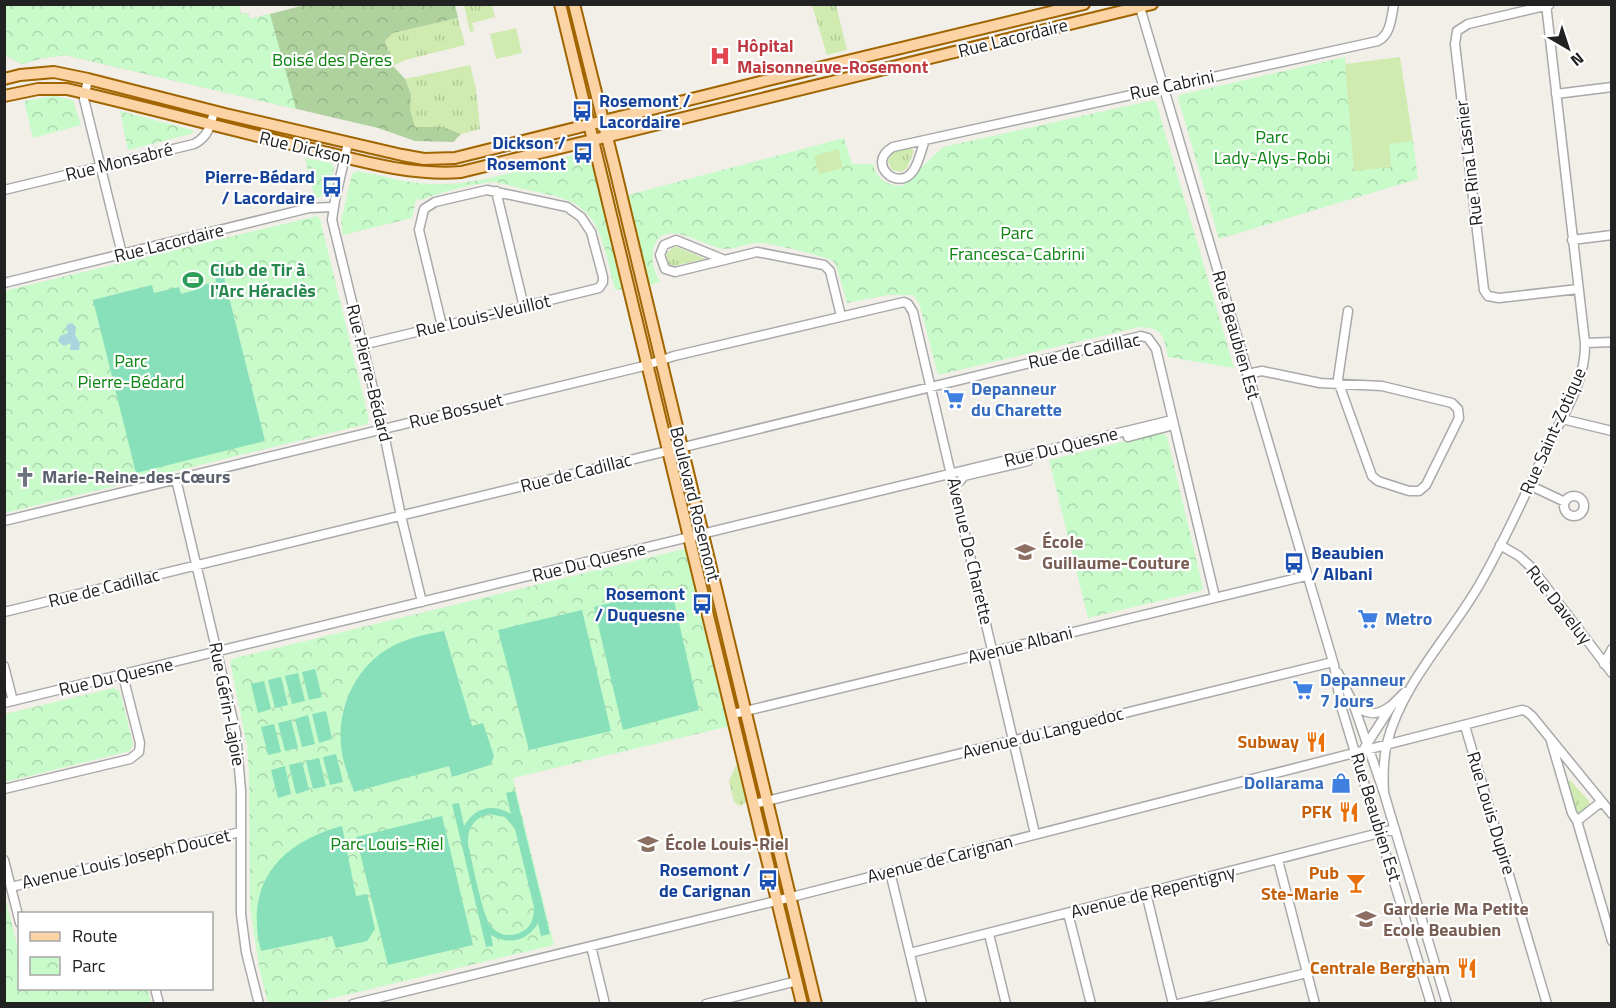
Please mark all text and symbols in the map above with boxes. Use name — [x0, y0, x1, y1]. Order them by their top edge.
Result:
street label: Rue Lacordaire — [955, 11, 1071, 64]
north arrow — [1538, 18, 1598, 78]
place label: Hôpital Maisonneuve-Rosemont — [737, 32, 929, 80]
hospital icon: Hôpital Maisonneuve-Rosemont — [708, 44, 732, 68]
park label: Boisé des Pères — [272, 46, 392, 73]
text: N — [1566, 47, 1589, 72]
street label: Rue Cabrini — [1127, 62, 1217, 107]
place label: Rosemont / Lacordaire — [599, 87, 691, 135]
bus stop icon: Rosemont / Lacordaire — [570, 99, 594, 123]
street label: Rue Rina Lasnier — [1447, 99, 1490, 227]
park label: Parc Lady-Alys-Robi — [1214, 123, 1330, 171]
street label: Rue Dickson — [257, 124, 354, 171]
place label: Dickson / Rosemont — [487, 129, 566, 177]
street label: Rue Monsabré — [62, 135, 175, 188]
bus stop icon: Dickson / Rosemont — [571, 141, 595, 165]
place label: Pierre-Bédard / Lacordaire — [205, 163, 315, 211]
bus stop icon: Pierre-Bédard / Lacordaire — [320, 175, 344, 199]
street label: Rue Lacordaire — [111, 216, 227, 269]
park label: Parc Francesca-Cabrini — [949, 219, 1085, 267]
place label: Club de Tir à l'Arc Héraclès — [210, 256, 316, 304]
street label: Rue Beaubien Est — [1205, 267, 1268, 403]
sports icon: Club de Tir à l'Arc Héraclès — [181, 268, 205, 292]
street label: Rue Louis-Veuillot — [413, 287, 553, 344]
street label: Rue Pierre-Bédard — [339, 301, 400, 444]
street label: Rue de Cadillac — [1025, 325, 1142, 376]
park label: Parc Pierre-Bédard — [77, 347, 185, 395]
street label: Rue Saint-Zotique — [1512, 363, 1593, 499]
place label: Depanneur du Charette — [971, 375, 1062, 423]
street label: Rue Bossuet — [406, 386, 506, 435]
supermarket icon: Depanneur du Charette — [942, 387, 966, 411]
street label: Rue Du Quesne — [1001, 419, 1121, 474]
street label: Boulevard Rosemont — [663, 424, 728, 585]
street label: Rue de Cadillac — [517, 446, 634, 499]
place label: Marie-Reine-des-Cœurs — [42, 463, 231, 490]
church icon: Marie-Reine-des-Cœurs — [13, 465, 37, 489]
street label: Avenue De Charette — [940, 475, 1001, 627]
place label: École Guillaume-Couture — [1042, 528, 1190, 576]
street label: Rue Du Quesne — [529, 534, 649, 589]
place label: Beaubien / Albani — [1311, 539, 1384, 587]
school or university icon: École Guillaume-Couture — [1013, 540, 1037, 564]
bus stop icon: Beaubien / Albani — [1282, 551, 1306, 575]
street label: Rue Daveluy — [1520, 559, 1599, 650]
street label: Rue de Cadillac — [45, 561, 162, 614]
place label: Rosemont / Duquesne — [595, 580, 685, 628]
bus stop icon: Rosemont / Duquesne — [690, 592, 714, 616]
place label: Metro — [1385, 605, 1432, 632]
supermarket icon: Metro — [1356, 607, 1380, 631]
street label: Avenue Albani — [965, 618, 1075, 671]
street label: Rue Gérin-Lajoie — [202, 640, 253, 768]
street label: Rue Du Quesne — [56, 650, 176, 703]
place label: Depanneur 7 Jours — [1320, 666, 1406, 714]
supermarket icon: Depanneur 7 Jours — [1291, 678, 1315, 702]
street label: Avenue du Languedoc — [959, 699, 1127, 766]
place label: Subway — [1237, 728, 1299, 755]
restaurant icon: Subway — [1304, 730, 1328, 754]
street label: Rue Louis Dupire — [1460, 748, 1523, 878]
street label: Rue Beaubien Est — [1344, 749, 1409, 885]
place label: Dollarama — [1244, 769, 1324, 796]
shop icon: Dollarama — [1329, 771, 1353, 795]
place label: PFK — [1301, 798, 1332, 825]
restaurant icon: PFK — [1337, 800, 1361, 824]
street label: Avenue Louis Joseph Doucet — [19, 821, 233, 896]
street label: Avenue de Carignan — [864, 827, 1016, 890]
park label: Parc Louis-Riel — [330, 830, 444, 857]
place label: École Louis-Riel — [665, 830, 789, 857]
school or university icon: École Louis-Riel — [636, 832, 660, 856]
place label: Rosemont / de Carignan — [659, 856, 751, 904]
street label: Avenue de Repentigny — [1068, 858, 1238, 925]
place label: Pub Ste-Marie — [1261, 859, 1339, 907]
bus stop icon: Rosemont / de Carignan — [756, 868, 780, 892]
bar icon: Pub Ste-Marie — [1344, 871, 1368, 895]
place label: Garderie Ma Petite Ecole Beaubien — [1383, 895, 1529, 943]
school or university icon: Garderie Ma Petite Ecole Beaubien — [1354, 907, 1378, 931]
legend — [18, 912, 213, 990]
text: Route — [72, 922, 117, 949]
text: Parc — [72, 952, 106, 979]
place label: Centrale Bergham — [1310, 954, 1450, 981]
restaurant icon: Centrale Bergham — [1455, 956, 1479, 980]

